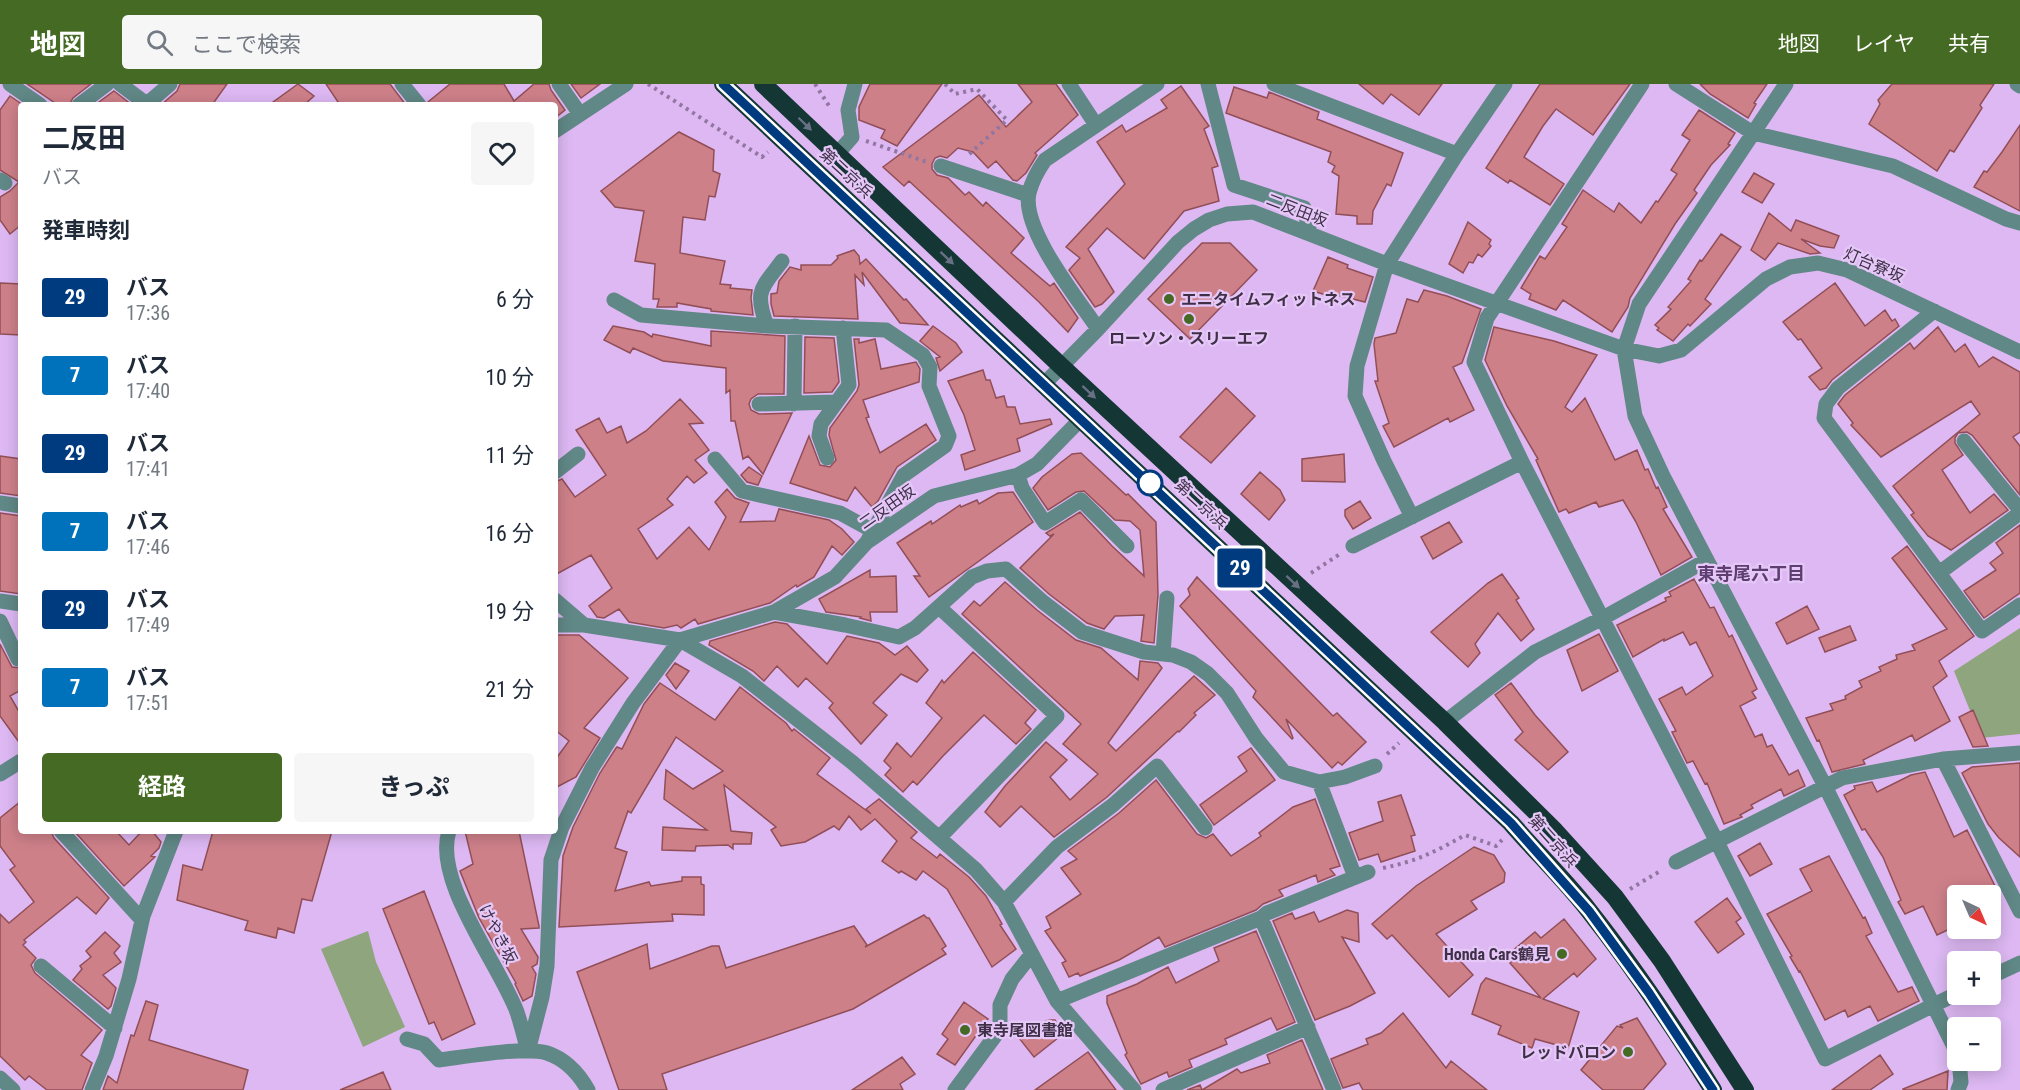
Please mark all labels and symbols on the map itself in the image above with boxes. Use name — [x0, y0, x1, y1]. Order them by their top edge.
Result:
one-way arrow — [798, 117, 812, 131]
street label: 第二京浜 — [816, 144, 876, 202]
street label: 二反田坂 — [1264, 190, 1330, 230]
street label: 灯台寮坂 — [1841, 244, 1907, 286]
one-way arrow — [940, 251, 954, 265]
place label: エニタイムフィットネス — [1181, 290, 1355, 309]
marker: エニタイムフィットネス — [1162, 292, 1176, 306]
marker: ローソン・スリーエフ — [1182, 312, 1196, 326]
place label: ローソン・スリーエフ — [1109, 329, 1269, 348]
one-way arrow — [1081, 385, 1096, 398]
unlabelled marker — [1137, 470, 1163, 496]
street label: 第二京浜 — [1171, 475, 1231, 533]
street label: 二反田坂 — [855, 481, 919, 533]
line badge: 29 — [1213, 548, 1267, 588]
district label: 東寺尾六丁目 — [1697, 563, 1805, 584]
one-way arrow — [1286, 575, 1301, 589]
street label: 第二京浜 — [1525, 811, 1581, 871]
north arrow — [1947, 885, 2001, 939]
street label: けやき坂 — [475, 901, 521, 967]
place label: Honda Cars鶴見 — [1444, 945, 1550, 964]
marker: Honda Cars鶴見 — [1555, 947, 1569, 961]
place label: 東寺尾図書館 — [977, 1021, 1073, 1040]
marker: 東寺尾図書館 — [958, 1023, 972, 1037]
place label: レッドバロン — [1520, 1043, 1616, 1062]
marker: レッドバロン — [1621, 1045, 1635, 1059]

